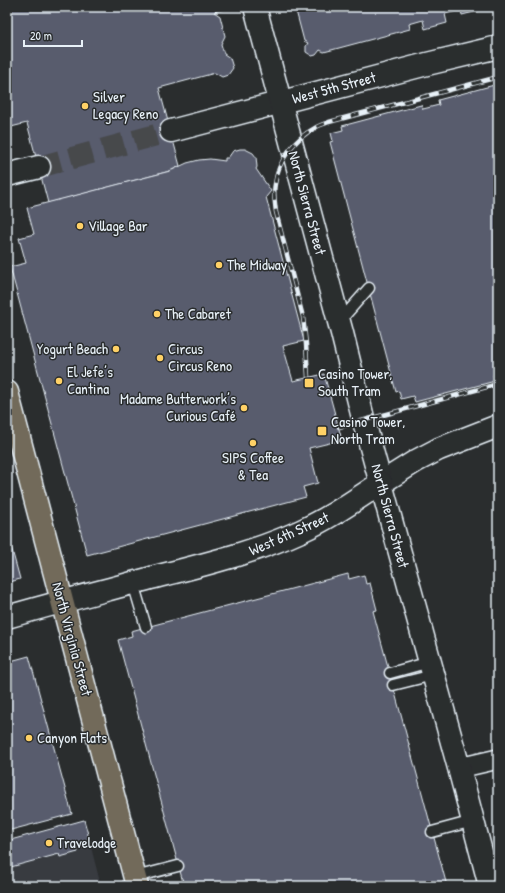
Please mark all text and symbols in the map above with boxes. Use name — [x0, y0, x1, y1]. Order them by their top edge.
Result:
scale bar — [24, 22, 82, 48]
text: 20 m — [30, 27, 52, 44]
street label: West 5th Street — [290, 66, 379, 109]
place label: Silver Legacy Reno — [93, 86, 158, 124]
marker: Silver Legacy Reno — [80, 101, 90, 111]
street label: North Sierra Street — [284, 149, 332, 258]
place label: Village Bar — [88, 215, 148, 236]
marker: Village Bar — [75, 221, 85, 231]
place label: The Midway — [227, 254, 287, 275]
marker: The Midway — [214, 260, 224, 270]
place label: The Cabaret — [165, 303, 232, 324]
marker: The Cabaret — [152, 309, 162, 319]
place label: Yogurt Beach — [37, 338, 108, 359]
place label: Circus Circus Reno — [168, 338, 232, 376]
marker: Yogurt Beach — [111, 344, 121, 354]
marker: Circus Circus Reno — [155, 353, 165, 363]
place label: El Jefe’s Cantina — [67, 361, 113, 399]
place label: Casino Tower, South Tram — [318, 363, 392, 401]
marker: El Jefe’s Cantina — [54, 376, 64, 386]
marker: Casino Tower, South Tram — [303, 377, 315, 389]
place label: Madame Butterwork’s Curious Café — [120, 388, 236, 426]
marker: Madame Butterwork’s Curious Café — [239, 403, 249, 413]
place label: Casino Tower, North Tram — [331, 411, 405, 449]
marker: Casino Tower, North Tram — [316, 425, 328, 437]
marker: SIPS Coffee & Tea — [248, 438, 258, 448]
place label: SIPS Coffee & Tea — [222, 447, 284, 485]
street label: North Sierra Street — [367, 462, 415, 571]
street label: West 6th Street — [246, 506, 333, 561]
street label: North Virginia Street — [47, 580, 98, 699]
place label: Canyon Flats — [37, 727, 107, 748]
marker: Canyon Flats — [24, 733, 34, 743]
place label: Travelodge — [57, 832, 116, 853]
marker: Travelodge — [44, 838, 54, 848]

